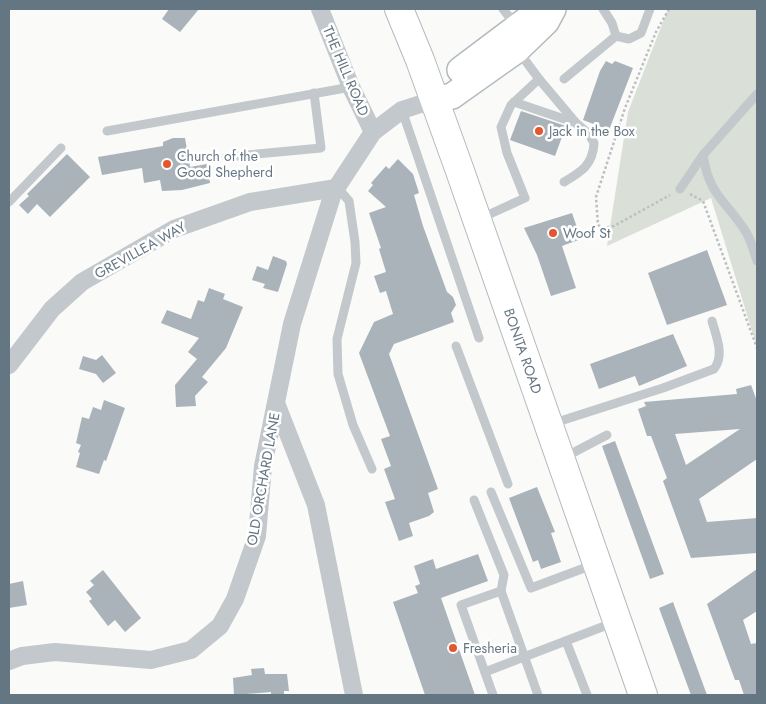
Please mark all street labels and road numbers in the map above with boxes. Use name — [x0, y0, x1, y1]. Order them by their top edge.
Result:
street label: THE HILL ROAD — [318, 23, 374, 119]
street label: GREVILLEA WAY — [91, 217, 189, 283]
street label: BONITA ROAD — [499, 306, 547, 396]
street label: OLD ORCHARD LANE — [241, 411, 285, 547]

